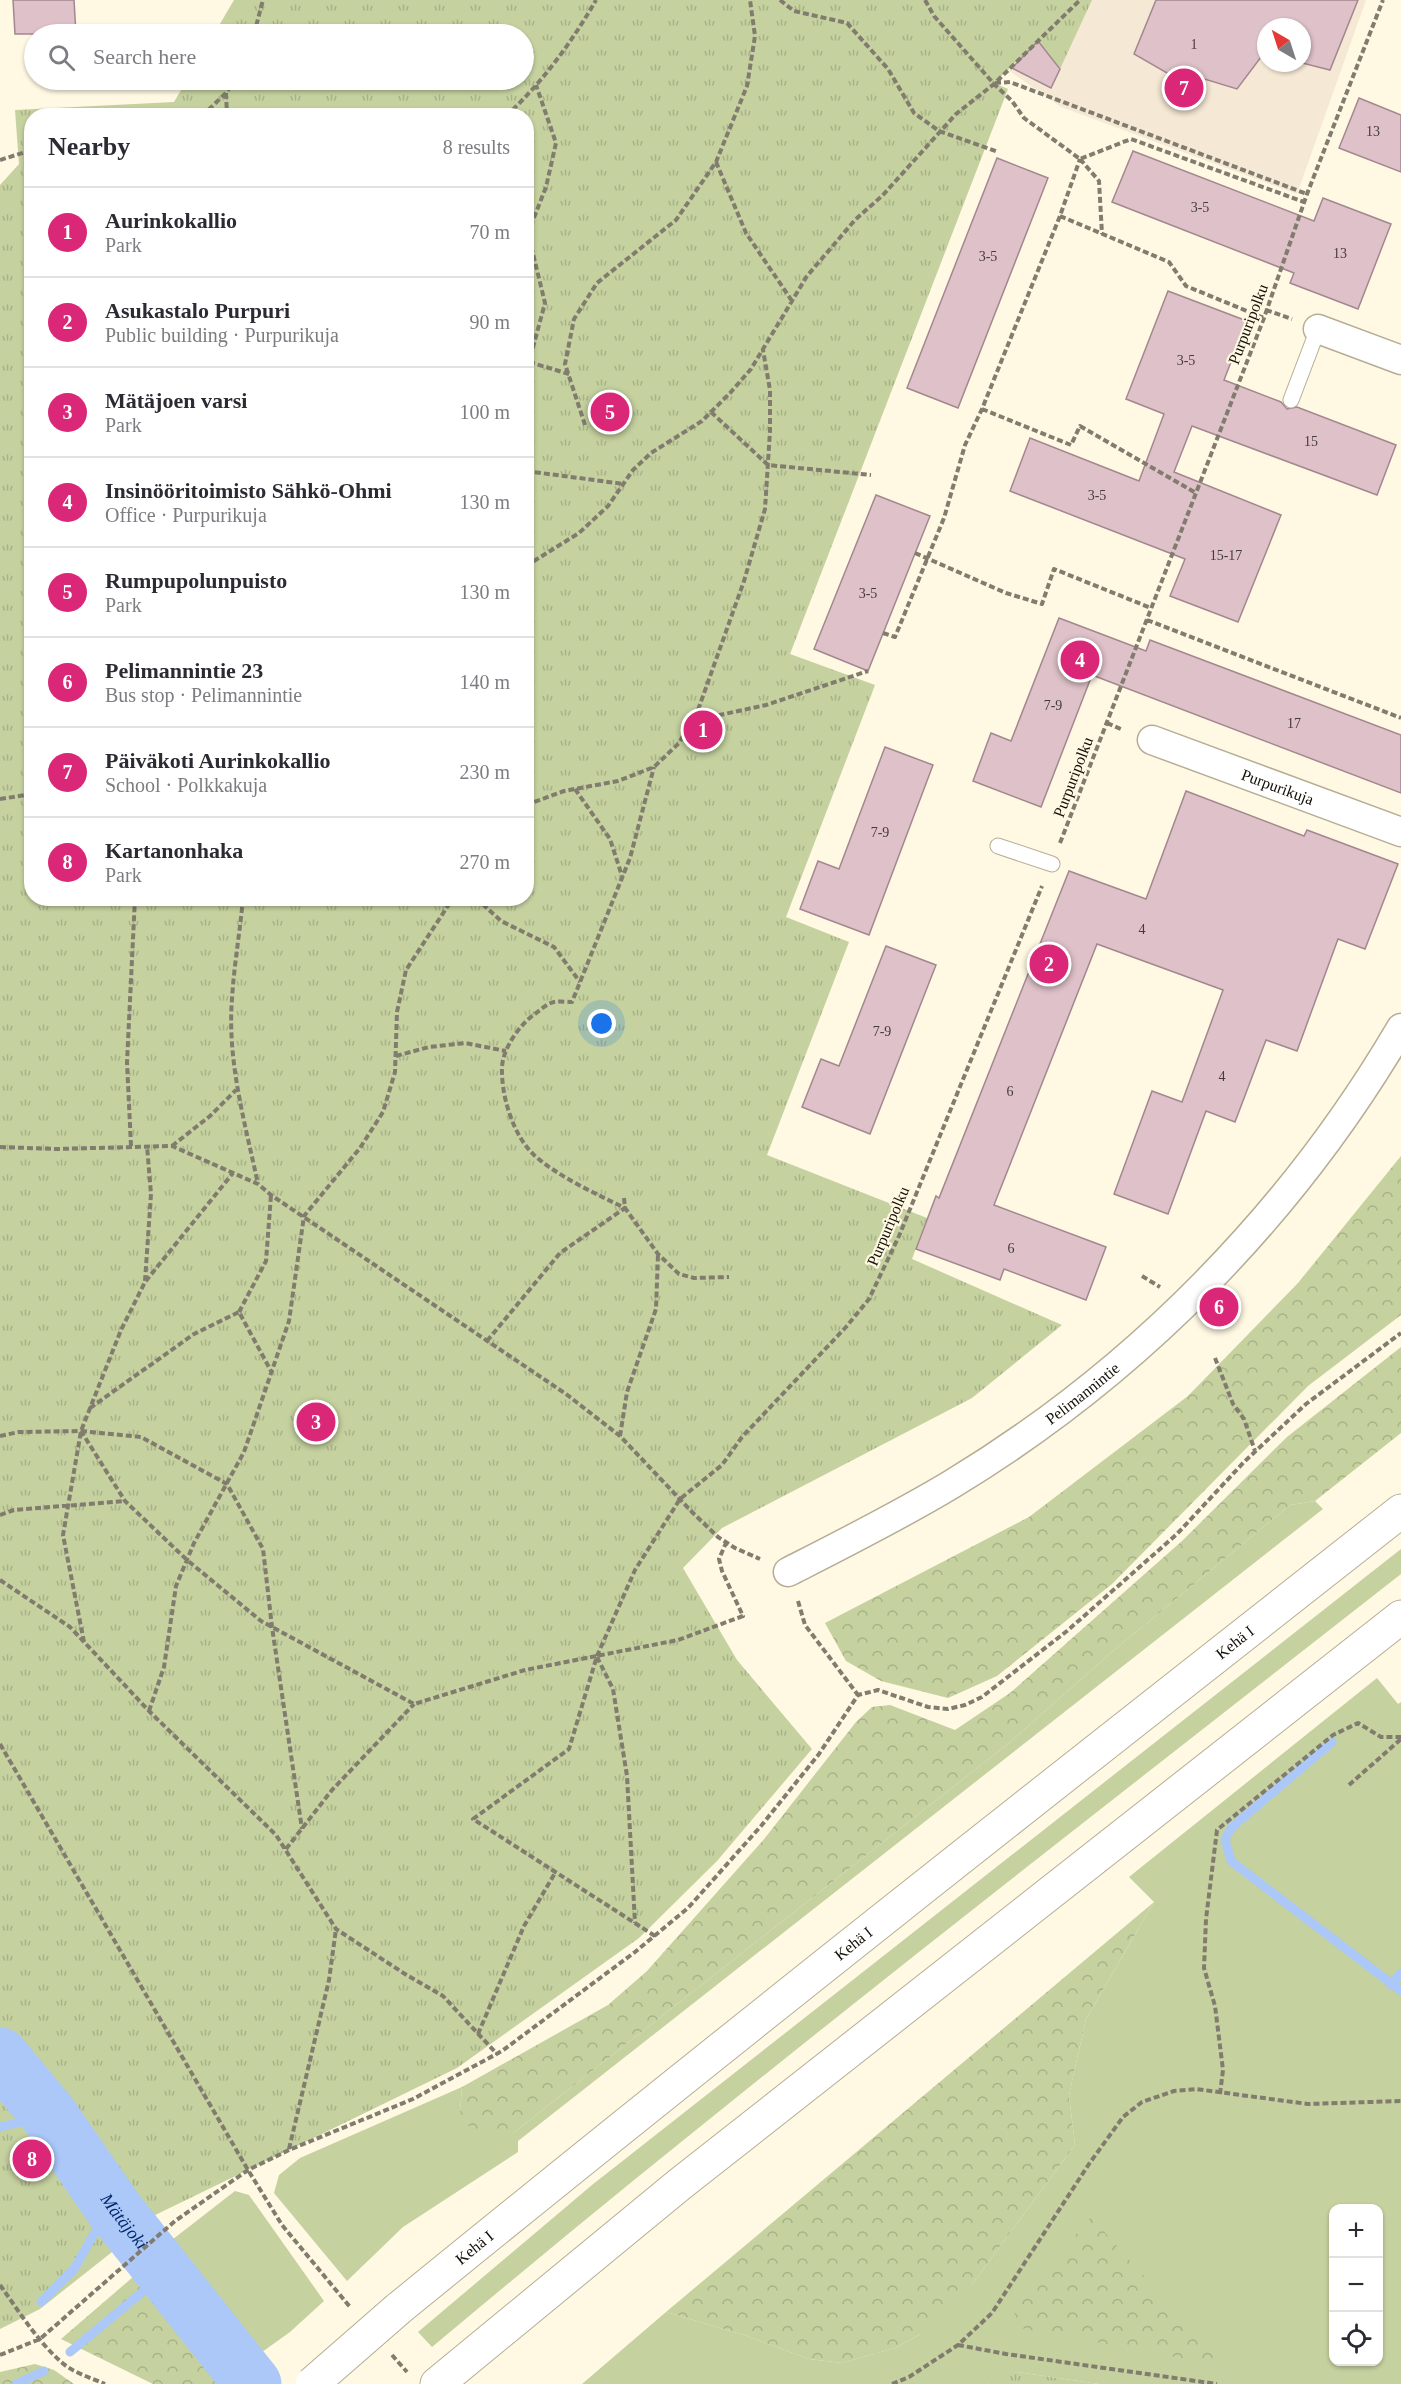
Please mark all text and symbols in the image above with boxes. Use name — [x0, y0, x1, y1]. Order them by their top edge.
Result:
north arrow — [1257, 18, 1311, 72]
search box — [24, 24, 534, 90]
house number: 1 — [1191, 37, 1198, 52]
icon: search — [45, 41, 78, 74]
text: Search here — [93, 44, 196, 69]
pin: 7 — [1164, 66, 1204, 110]
house number: 13 — [1366, 124, 1380, 139]
text: Nearby — [48, 132, 130, 161]
text: 8 results — [443, 136, 510, 158]
house number: 3-5 — [1191, 200, 1209, 215]
text: Aurinkokallio — [105, 208, 237, 233]
text: 1 — [63, 221, 73, 243]
text: 70 m — [469, 221, 510, 243]
text: Park — [105, 234, 142, 256]
house number: 13 — [1333, 246, 1347, 261]
house number: 3-5 — [979, 249, 997, 264]
street label: Purpuripolku — [1225, 282, 1272, 367]
text: Asukastalo Purpuri — [105, 298, 290, 323]
text: 2 — [63, 311, 73, 333]
text: 90 m — [469, 311, 510, 333]
text: Public building · Purpurikuja — [105, 324, 339, 346]
house number: 3-5 — [1177, 353, 1195, 368]
text: Mätäjoen varsi — [105, 388, 247, 413]
pin: 5 — [590, 390, 630, 434]
text: 3 — [63, 401, 73, 423]
text: 100 m — [459, 401, 510, 423]
text: Park — [105, 414, 142, 436]
house number: 15 — [1304, 434, 1318, 449]
text: Insinööritoimisto Sähkö-Ohmi — [105, 478, 392, 503]
house number: 3-5 — [1088, 488, 1106, 503]
text: 4 — [63, 491, 73, 513]
text: 130 m — [459, 491, 510, 513]
text: Office · Purpurikuja — [105, 504, 267, 526]
house number: 15-17 — [1210, 548, 1242, 563]
text: Rumpupolunpuisto — [105, 568, 287, 593]
text: 5 — [63, 581, 73, 603]
text: 130 m — [459, 581, 510, 603]
house number: 3-5 — [859, 586, 877, 601]
text: Park — [105, 594, 142, 616]
pin: 4 — [1060, 638, 1100, 682]
text: Pelimannintie 23 — [105, 658, 263, 683]
text: 6 — [63, 671, 73, 693]
text: 140 m — [459, 671, 510, 693]
text: Bus stop · Pelimannintie — [105, 684, 302, 706]
house number: 7-9 — [1044, 698, 1062, 713]
pin: 1 — [684, 708, 722, 752]
house number: 17 — [1287, 716, 1301, 731]
street label: Purpuripolku — [1050, 735, 1097, 820]
text: Päiväkoti Aurinkokallio — [105, 748, 331, 773]
text: 7 — [63, 761, 73, 783]
text: 230 m — [459, 761, 510, 783]
street label: Purpurikuja — [1239, 765, 1316, 808]
text: School · Polkkakuja — [105, 774, 267, 796]
house number: 7-9 — [871, 825, 889, 840]
text: Kartanonhaka — [105, 838, 243, 863]
text: 8 — [63, 851, 73, 873]
text: 270 m — [459, 851, 510, 873]
text: Park — [105, 864, 142, 886]
house number: 4 — [1139, 922, 1146, 937]
pin: 2 — [1030, 942, 1068, 986]
your location — [587, 1009, 616, 1038]
house number: 7-9 — [873, 1024, 891, 1039]
house number: 4 — [1219, 1069, 1226, 1084]
house number: 6 — [1007, 1084, 1014, 1099]
street label: Purpuripolku — [864, 1184, 913, 1269]
house number: 6 — [1008, 1241, 1015, 1256]
pin: 6 — [1200, 1284, 1238, 1330]
street label: Pelimannintie — [1042, 1359, 1122, 1427]
pin: 3 — [296, 1400, 336, 1444]
street label: Kehä I — [1212, 1622, 1257, 1662]
street label: Kehä I — [831, 1923, 875, 1963]
pin: 8 — [12, 2136, 51, 2182]
water label: Mätäjoki — [96, 2189, 152, 2253]
map controls — [1329, 2204, 1383, 2366]
button: + — [1329, 2204, 1383, 2258]
street label: Kehä I — [452, 2227, 496, 2267]
button: − — [1329, 2258, 1383, 2312]
button: locate — [1329, 2312, 1383, 2366]

